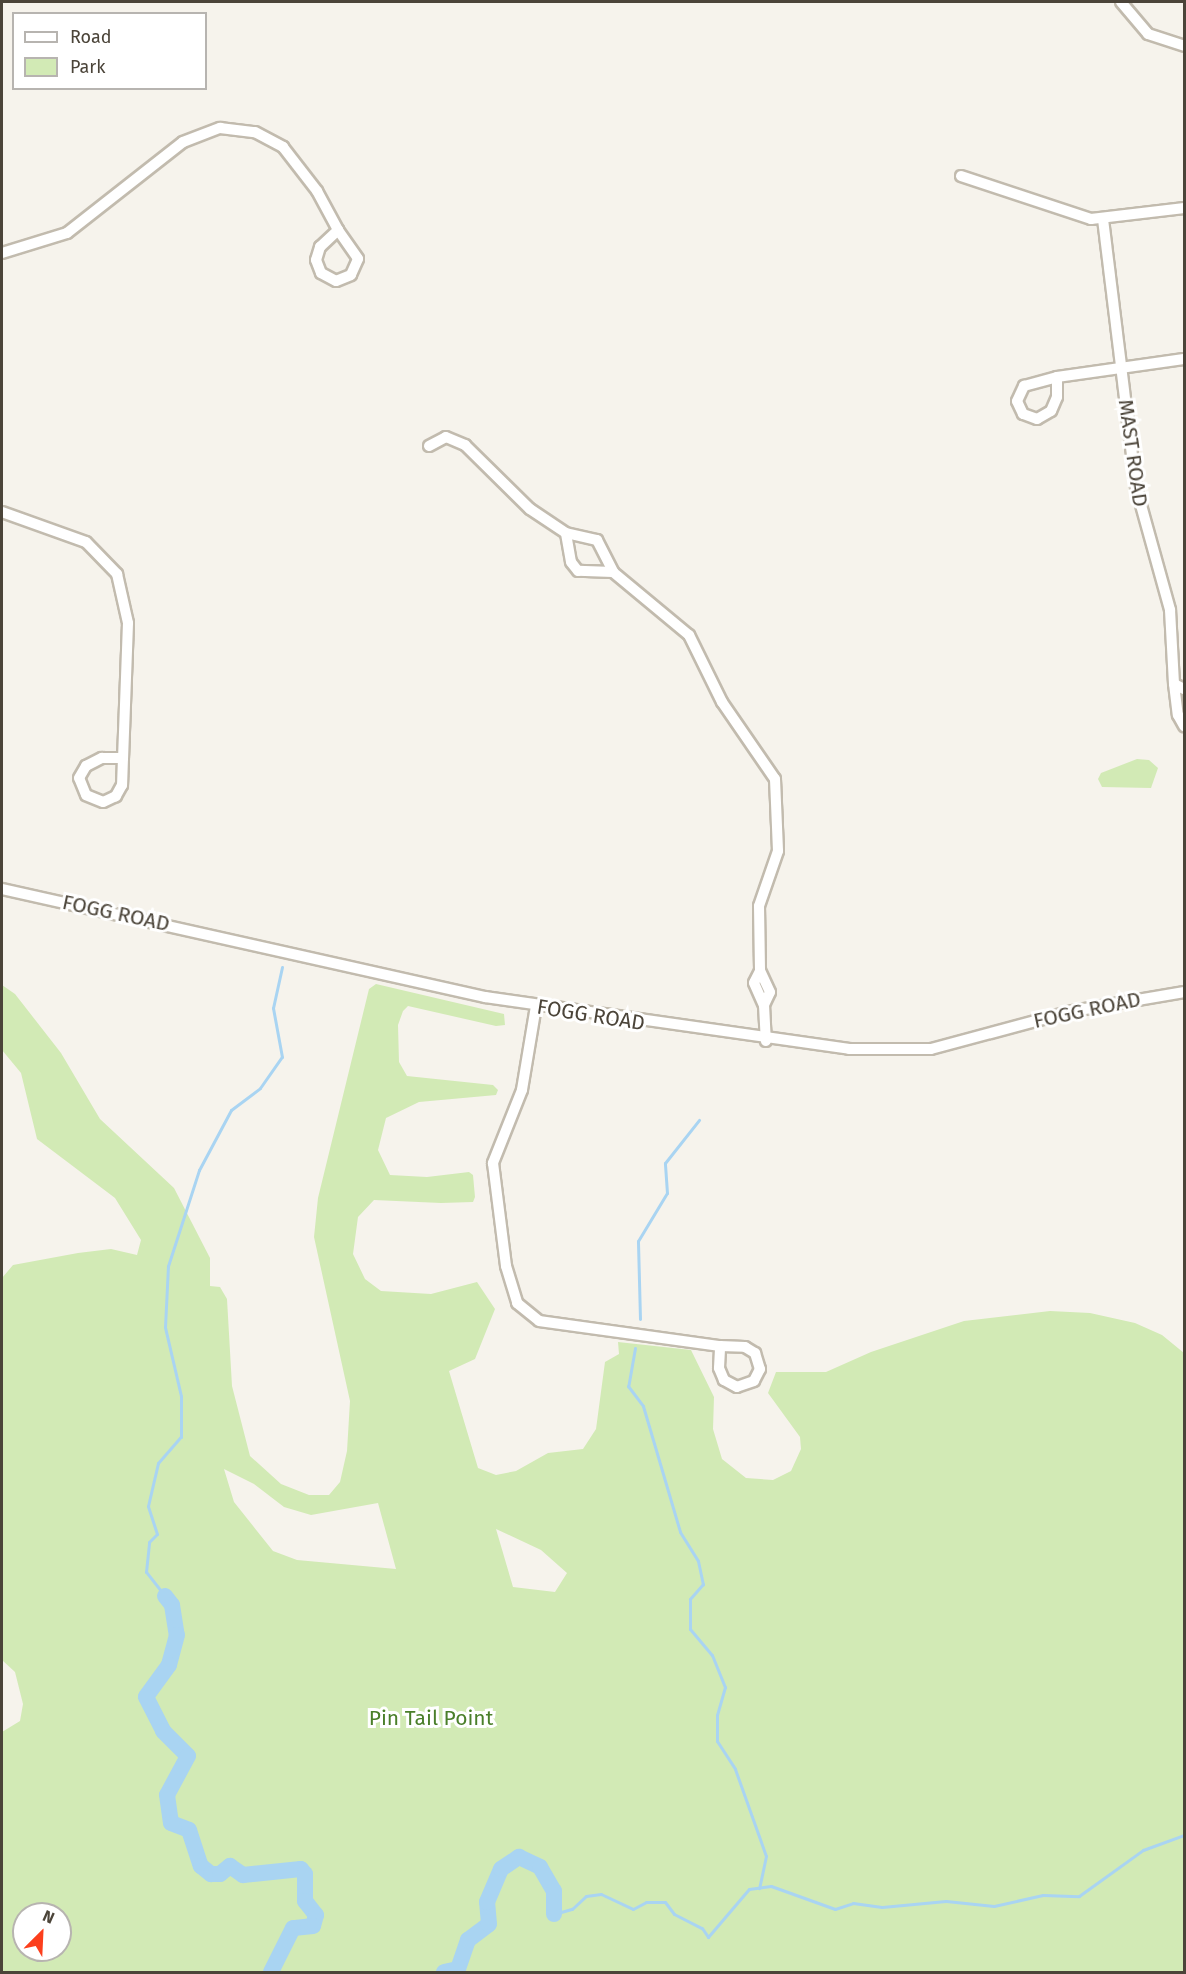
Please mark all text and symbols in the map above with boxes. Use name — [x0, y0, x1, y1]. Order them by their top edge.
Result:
legend — [12, 12, 207, 90]
text: Road — [70, 26, 112, 48]
text: Park — [70, 56, 105, 78]
street label: MAST ROAD — [1113, 398, 1153, 508]
street label: FOGG ROAD — [60, 889, 172, 937]
street label: FOGG ROAD — [1031, 986, 1143, 1034]
street label: FOGG ROAD — [535, 994, 647, 1036]
park label: Pin Tail Point — [369, 1705, 493, 1731]
north arrow — [12, 1902, 72, 1962]
text: N — [40, 1906, 57, 1928]

